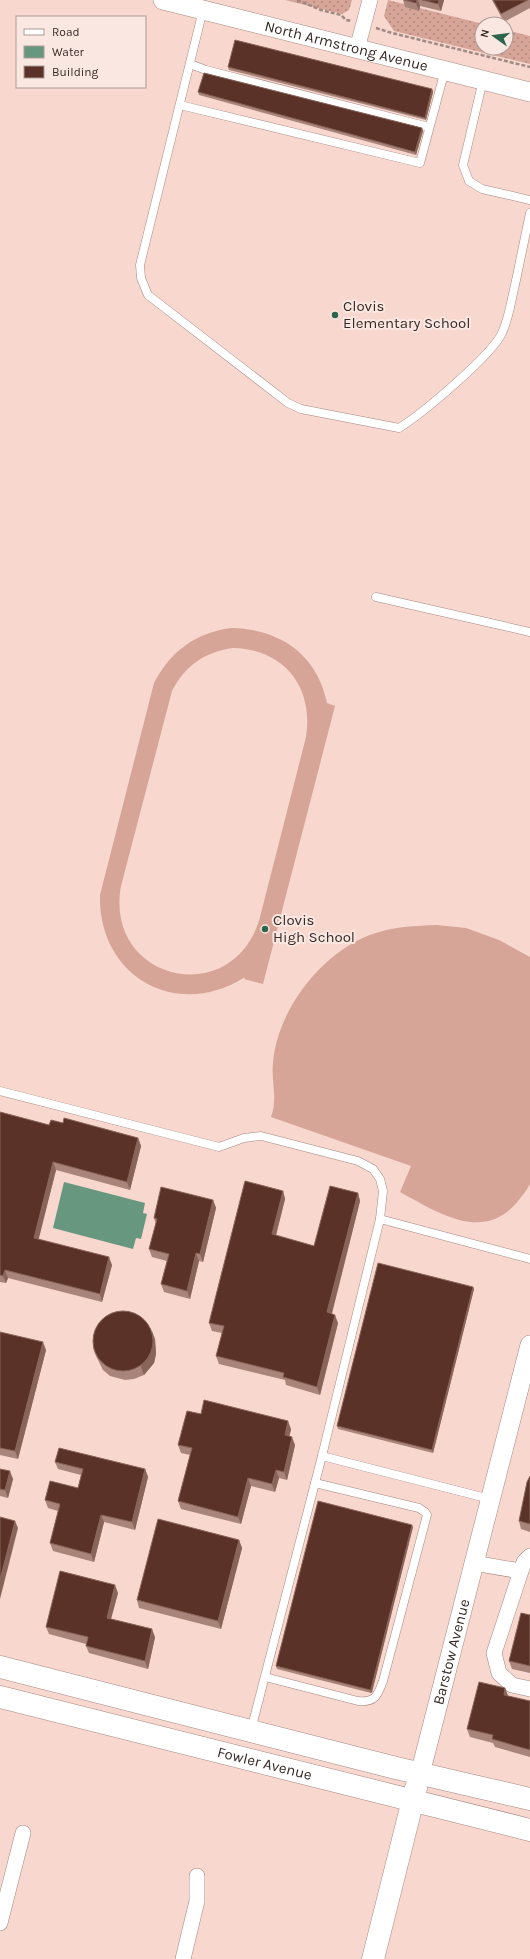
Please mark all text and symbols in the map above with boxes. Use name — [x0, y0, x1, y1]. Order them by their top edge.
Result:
legend — [16, 16, 146, 88]
north arrow — [474, 16, 514, 56]
street label: North Armstrong Avenue — [263, 17, 430, 75]
text: Road — [52, 25, 80, 39]
text: N — [478, 28, 492, 39]
text: Water — [52, 45, 85, 59]
text: Building — [52, 65, 99, 79]
place label: Clovis Elementary School — [343, 297, 470, 332]
marker: Clovis Elementary School — [330, 310, 340, 320]
place label: Clovis High School — [273, 911, 355, 946]
marker: Clovis High School — [260, 924, 270, 934]
street label: Barstow Avenue — [429, 1597, 474, 1707]
street label: Fowler Avenue — [216, 1743, 314, 1784]

